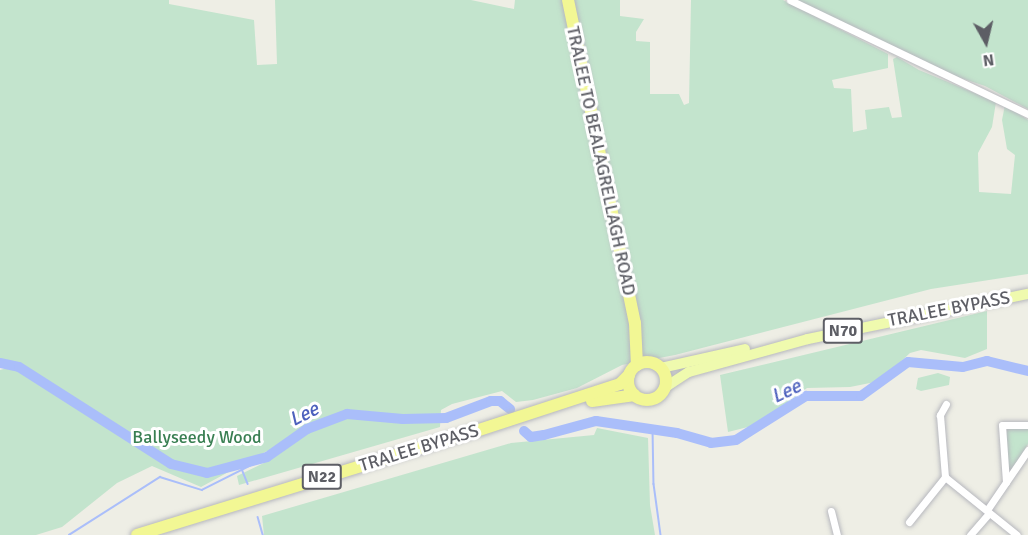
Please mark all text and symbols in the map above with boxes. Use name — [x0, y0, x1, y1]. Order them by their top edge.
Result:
north arrow — [956, 12, 1016, 72]
street label: TRALEE TO BEALAGRELLAGH ROAD — [562, 24, 640, 298]
text: N — [982, 49, 995, 71]
street label: TRALEE BYPASS — [886, 287, 1012, 331]
road number: N70 — [822, 318, 864, 344]
water label: Lee — [767, 374, 805, 408]
water label: Lee — [285, 397, 323, 431]
street label: TRALEE BYPASS — [357, 420, 481, 476]
park label: Ballyseedy Wood — [132, 426, 262, 448]
road number: N22 — [301, 464, 343, 490]

